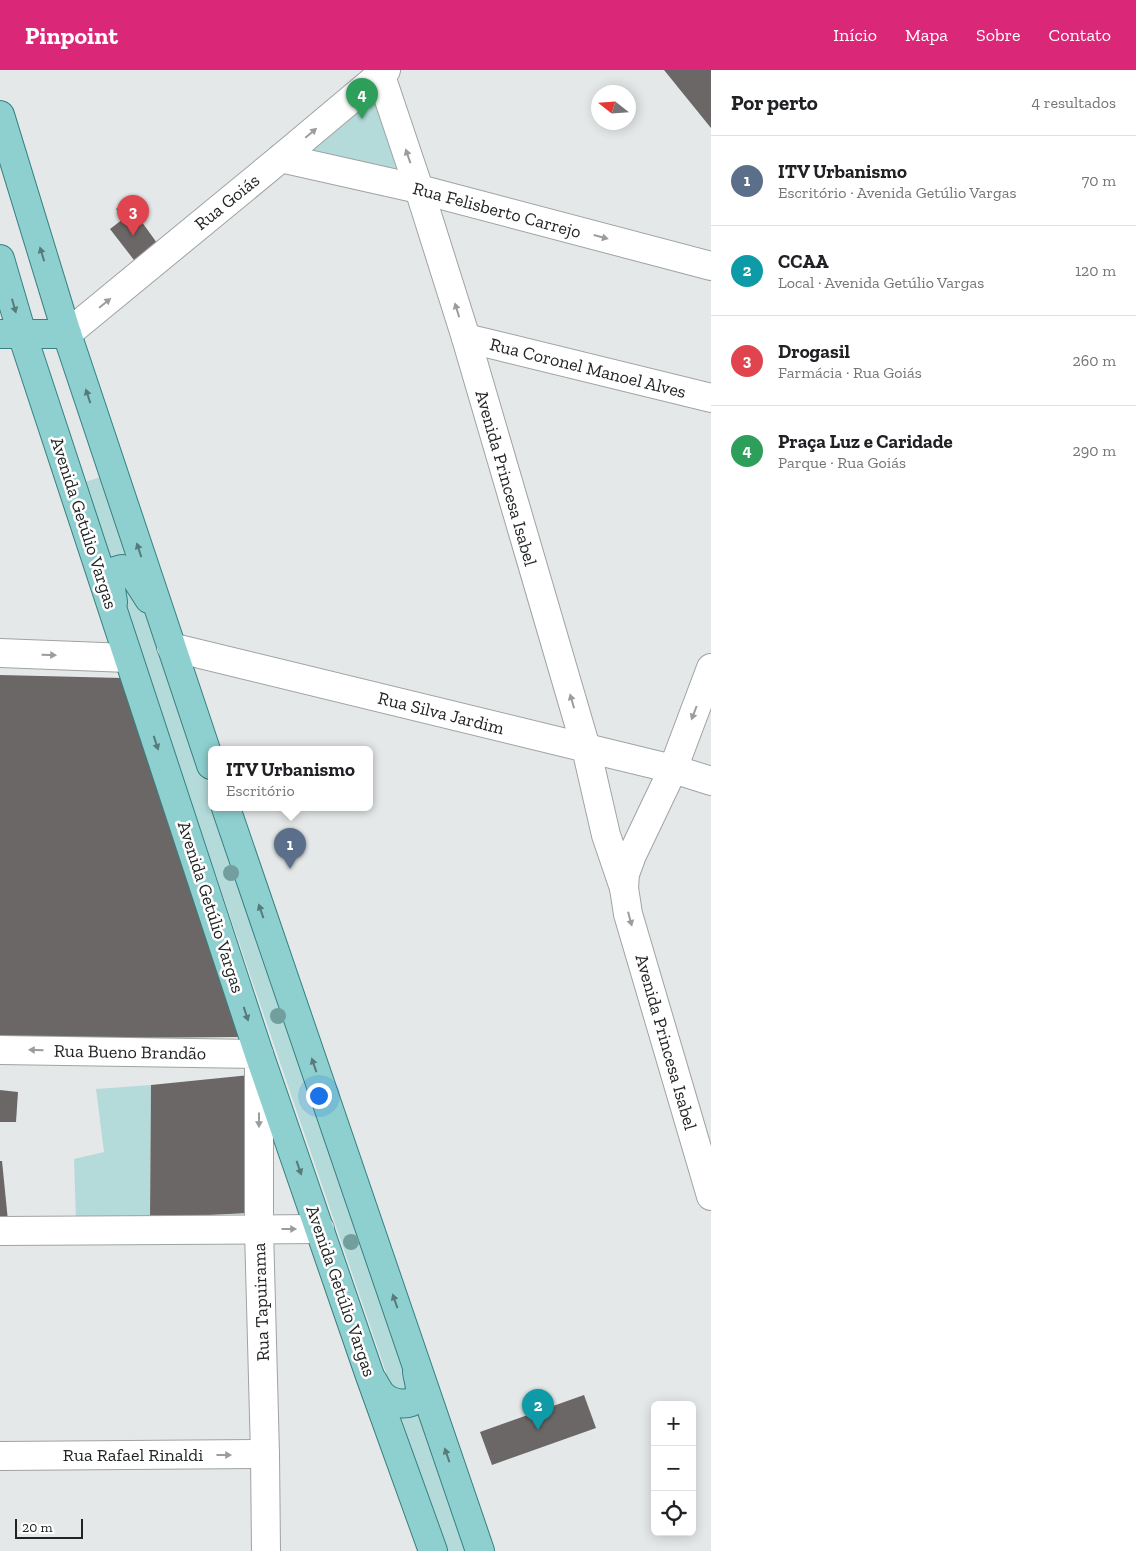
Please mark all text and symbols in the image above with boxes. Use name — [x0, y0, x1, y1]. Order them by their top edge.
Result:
text: Pinpoint — [25, 21, 118, 50]
text: Início — [833, 24, 877, 46]
text: Mapa — [905, 24, 948, 46]
text: Sobre — [976, 24, 1021, 46]
text: Contato — [1049, 24, 1111, 46]
pin: 4 — [346, 78, 378, 119]
north arrow — [591, 85, 636, 130]
text: Por perto — [731, 90, 818, 115]
text: 4 resultados — [1032, 93, 1116, 112]
one-way arrow — [305, 127, 318, 138]
one-way arrow — [403, 148, 411, 163]
text: ITV Urbanismo — [778, 160, 907, 183]
street label: Rua Goiás — [190, 169, 264, 235]
text: 1 — [744, 171, 750, 190]
text: 70 m — [1082, 171, 1116, 190]
street label: Rua Felisberto Carrejo — [411, 177, 583, 243]
text: Escritório · Avenida Getúlio Vargas — [778, 183, 1017, 202]
pin: 3 — [117, 195, 149, 236]
one-way arrow — [594, 234, 609, 242]
one-way arrow — [38, 246, 46, 261]
text: CCAA — [778, 250, 829, 273]
text: 2 — [743, 261, 751, 280]
text: 120 m — [1075, 261, 1116, 280]
text: Local · Avenida Getúlio Vargas — [778, 273, 984, 292]
one-way arrow — [98, 297, 111, 308]
one-way arrow — [10, 299, 18, 314]
one-way arrow — [453, 303, 460, 318]
street label: Rua Coronel Manoel Alves — [488, 333, 688, 403]
text: Drogasil — [778, 340, 850, 363]
text: 3 — [743, 351, 751, 370]
text: 260 m — [1073, 351, 1116, 370]
text: Farmácia · Rua Goiás — [778, 363, 922, 382]
street label: Avenida Princesa Isabel — [470, 388, 542, 569]
one-way arrow — [83, 389, 91, 404]
text: Praça Luz e Caridade — [778, 430, 953, 453]
street label: Avenida Getúlio Vargas — [46, 434, 122, 612]
text: 4 — [742, 441, 752, 460]
text: 290 m — [1073, 441, 1116, 460]
text: Parque · Rua Goiás — [778, 453, 906, 472]
one-way arrow — [135, 543, 142, 558]
one-way arrow — [41, 651, 57, 659]
street label: Rua Silva Jardim — [376, 687, 507, 739]
one-way arrow — [567, 694, 575, 709]
one-way arrow — [690, 706, 698, 721]
one-way arrow — [153, 736, 161, 751]
popup — [208, 746, 373, 811]
text: ITV Urbanismo — [226, 758, 355, 781]
text: Escritório — [226, 781, 295, 800]
street label: Avenida Getúlio Vargas — [173, 818, 249, 996]
pin: 1 — [274, 828, 306, 869]
one-way arrow — [257, 903, 265, 918]
one-way arrow — [626, 912, 634, 927]
street label: Avenida Princesa Isabel — [630, 952, 702, 1133]
one-way arrow — [242, 1007, 250, 1022]
street label: Rua Bueno Brandão — [54, 1040, 206, 1064]
one-way arrow — [27, 1046, 43, 1054]
one-way arrow — [310, 1057, 318, 1072]
your location — [306, 1083, 332, 1109]
one-way arrow — [255, 1112, 263, 1128]
one-way arrow — [296, 1160, 303, 1175]
street label: Avenida Getúlio Vargas — [301, 1202, 381, 1380]
one-way arrow — [282, 1225, 298, 1233]
street label: Rua Tapuirama — [248, 1242, 274, 1362]
one-way arrow — [391, 1294, 398, 1309]
pin: 2 — [522, 1389, 554, 1430]
map controls — [651, 1401, 696, 1536]
button: + — [651, 1401, 696, 1446]
street label: Rua Rafael Rinaldi — [63, 1444, 203, 1466]
button: − — [651, 1446, 696, 1491]
one-way arrow — [443, 1448, 450, 1463]
one-way arrow — [216, 1451, 232, 1459]
button: locate — [651, 1491, 696, 1536]
scale bar — [15, 1516, 82, 1539]
text: 20 m — [22, 1519, 53, 1536]

